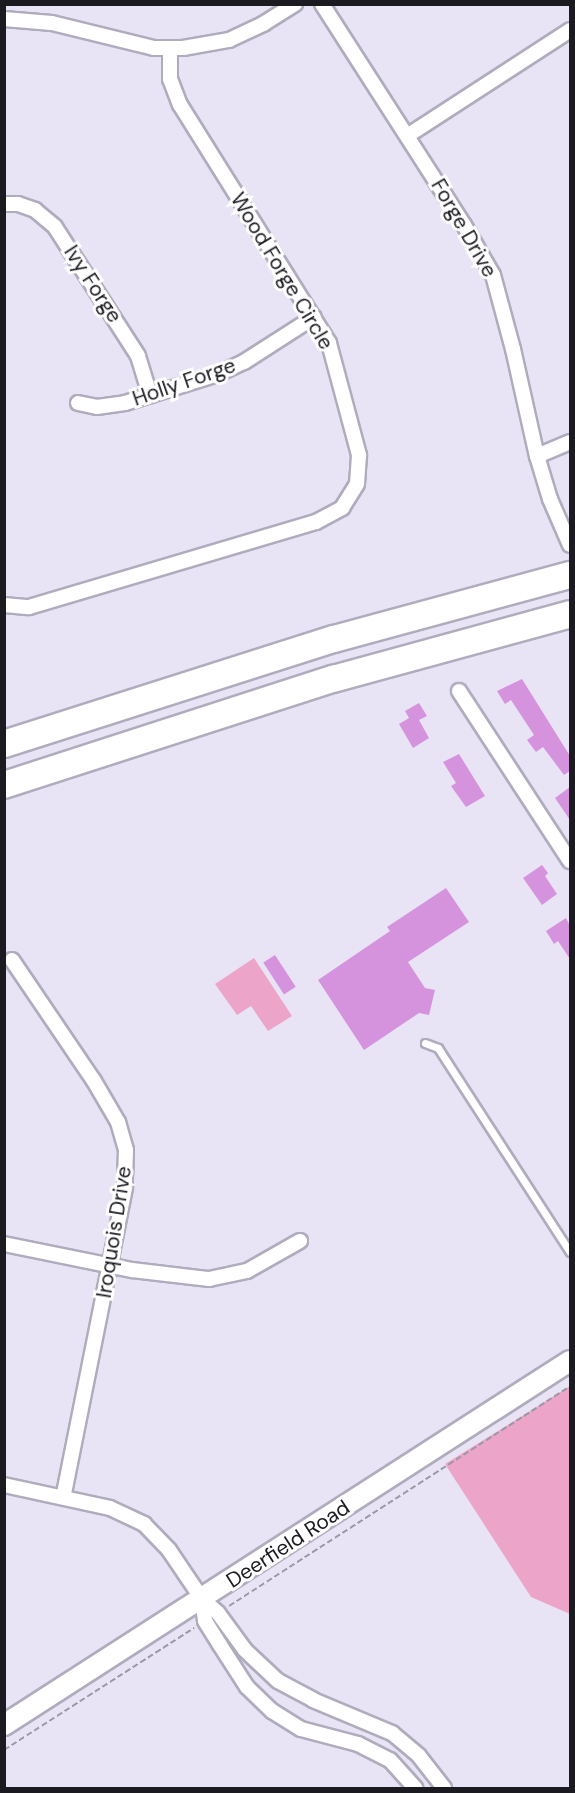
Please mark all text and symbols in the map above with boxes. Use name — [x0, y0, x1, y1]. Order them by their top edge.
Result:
street label: Forge Drive — [426, 174, 502, 282]
street label: Wood Forge Circle — [225, 188, 339, 354]
street label: Ivy Forge — [59, 241, 127, 327]
street label: Holly Forge — [129, 353, 239, 411]
street label: Iroquois Drive — [91, 1164, 137, 1300]
street label: Deerfield Road — [222, 1495, 354, 1593]

